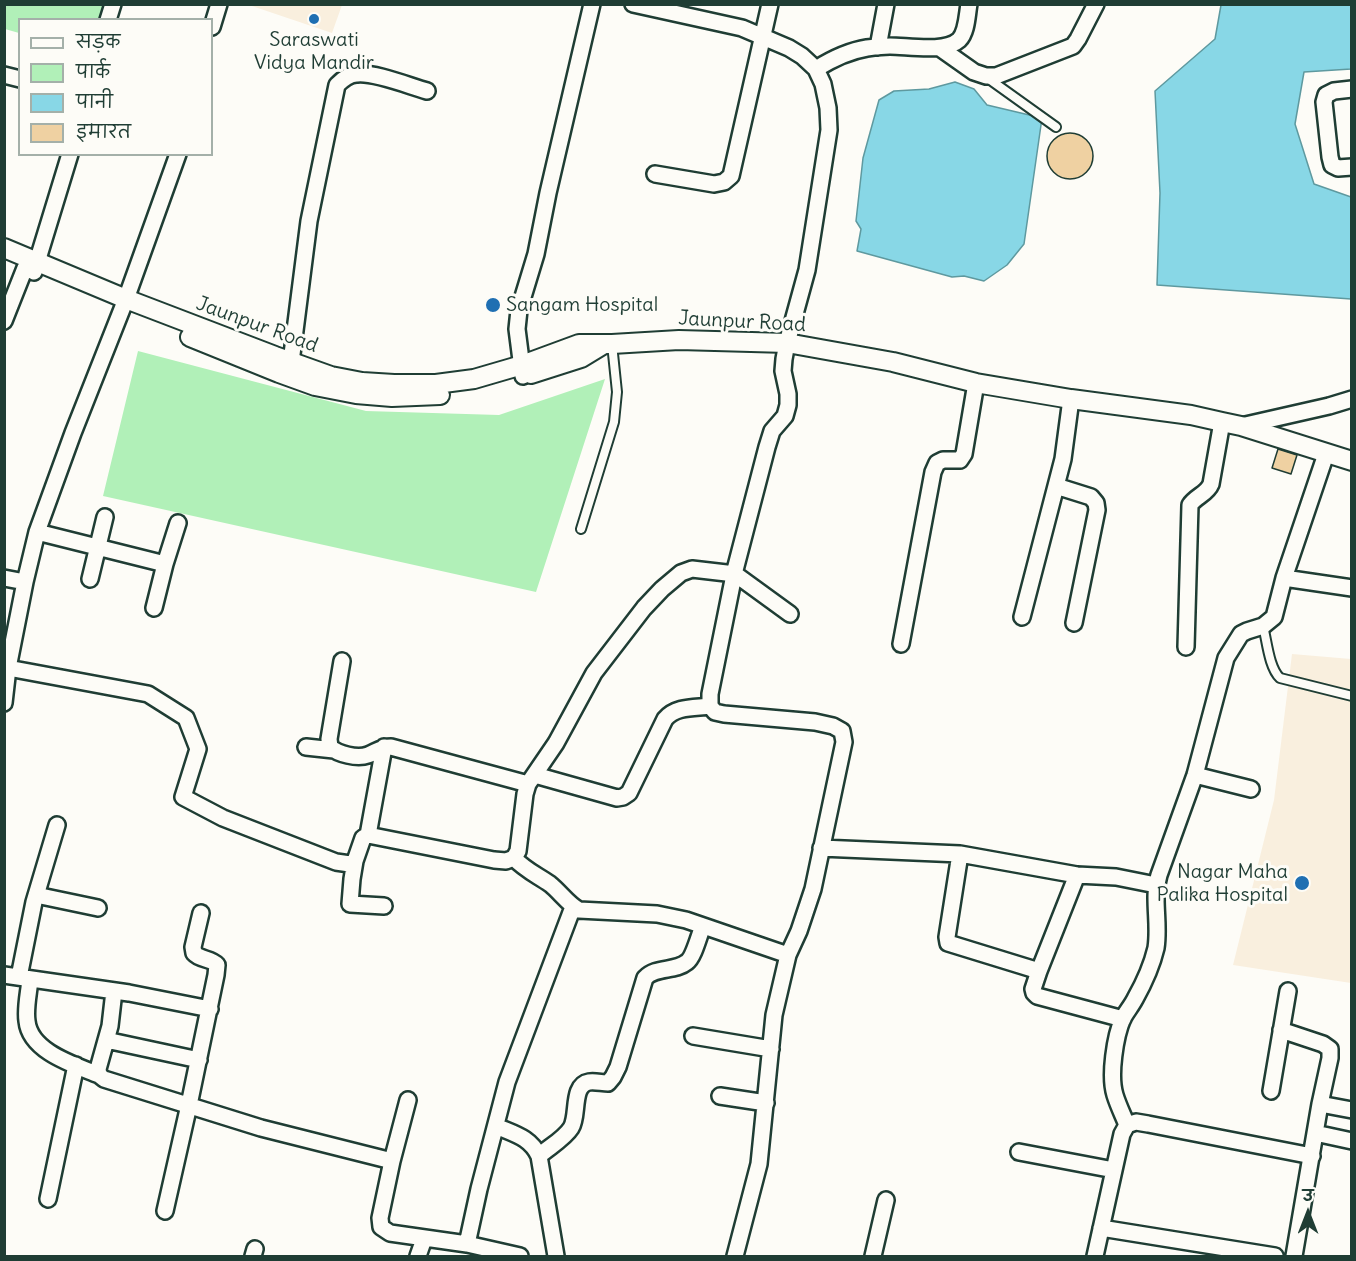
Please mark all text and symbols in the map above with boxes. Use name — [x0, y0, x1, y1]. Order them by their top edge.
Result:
marker: Saraswati Vidya Mandir — [307, 12, 321, 26]
legend — [18, 18, 213, 156]
place label: Saraswati Vidya Mandir — [254, 28, 374, 75]
text: सड़क — [76, 30, 120, 53]
text: पार्क — [76, 60, 110, 83]
text: पानी — [76, 90, 113, 113]
text: इमारत — [76, 120, 131, 143]
street label: Jaunpur Road — [193, 292, 321, 358]
place label: Sangam Hospital — [506, 293, 658, 317]
marker: Sangam Hospital — [484, 296, 502, 314]
street label: Jaunpur Road — [678, 307, 806, 337]
place label: Nagar Maha Palika Hospital — [1157, 860, 1288, 907]
marker: Nagar Maha Palika Hospital — [1293, 874, 1311, 892]
north arrow — [1278, 1183, 1338, 1243]
text: उ — [1303, 1185, 1313, 1205]

